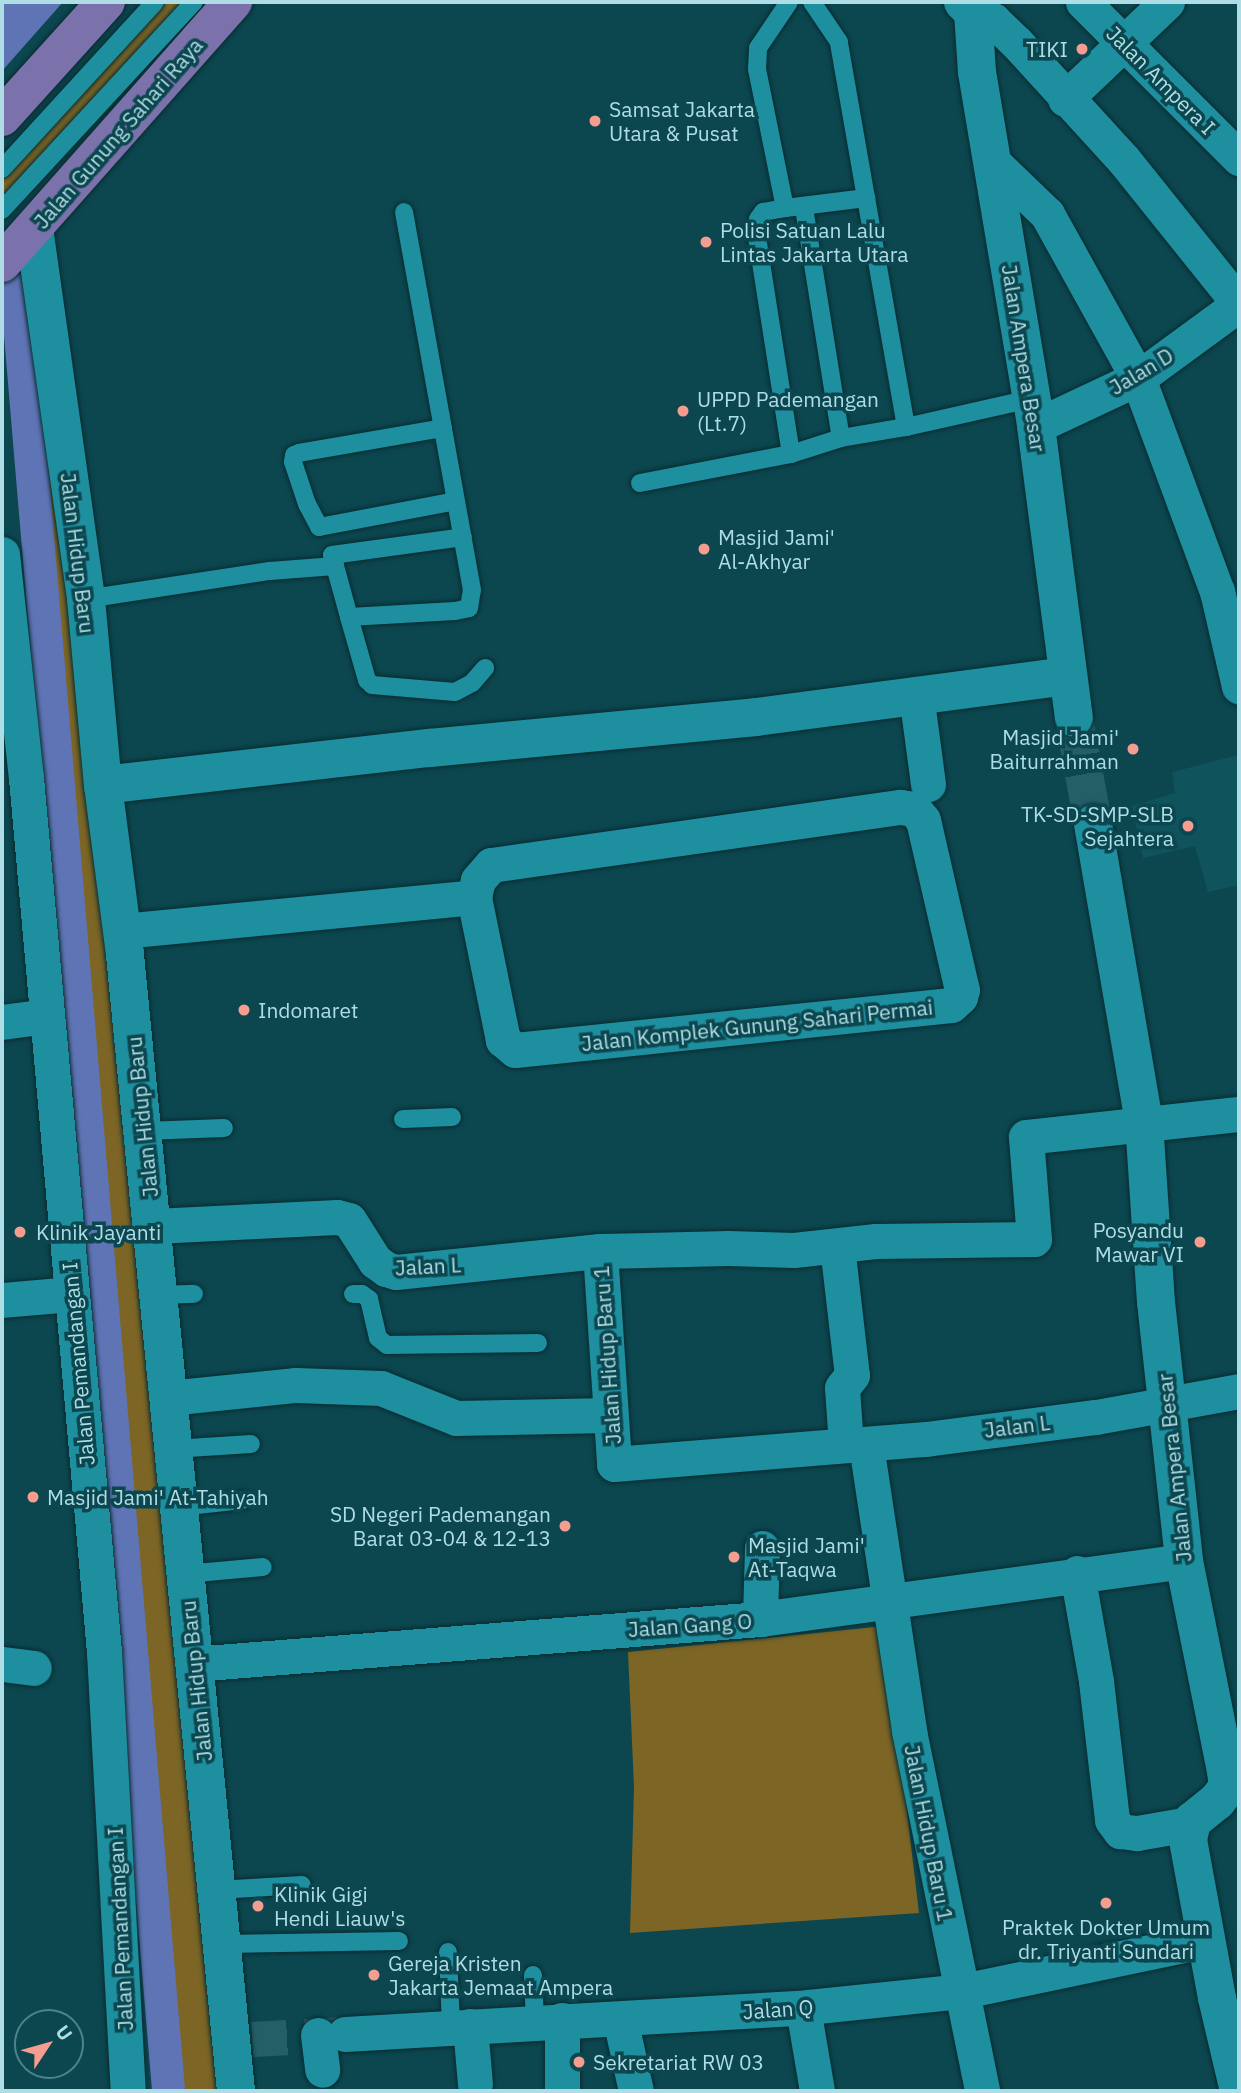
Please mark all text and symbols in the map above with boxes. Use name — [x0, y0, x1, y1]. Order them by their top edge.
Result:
street label: Jalan Ampera I — [1101, 20, 1221, 140]
street label: Jalan Gunung Sahari Raya — [28, 33, 208, 233]
place label: TIKI — [1026, 36, 1068, 62]
marker: TIKI — [1074, 41, 1090, 57]
place label: Samsat Jakarta Utara & Pusat — [609, 96, 755, 146]
marker: Samsat Jakarta Utara & Pusat — [587, 113, 603, 129]
place label: Polisi Satuan Lalu Lintas Jakarta Utara — [720, 217, 909, 267]
marker: Polisi Satuan Lalu Lintas Jakarta Utara — [698, 234, 714, 250]
street label: Jalan Ampera Besar — [997, 262, 1051, 454]
street label: Jalan D — [1105, 342, 1177, 400]
place label: UPPD Pademangan (Lt.7) — [697, 386, 879, 436]
marker: UPPD Pademangan (Lt.7) — [675, 403, 691, 419]
street label: Jalan Hidup Baru — [56, 471, 100, 635]
place label: Masjid Jami' Al-Akhyar — [718, 524, 835, 574]
marker: Masjid Jami' Al-Akhyar — [696, 541, 712, 557]
place label: Masjid Jami' Baiturrahman — [990, 724, 1119, 774]
marker: Masjid Jami' Baiturrahman — [1125, 741, 1141, 757]
place label: TK-SD-SMP-SLB Sejahtera — [1021, 801, 1174, 851]
marker: TK-SD-SMP-SLB Sejahtera — [1180, 818, 1196, 834]
street label: Jalan Komplek Gunung Sahari Permai — [580, 994, 934, 1056]
place label: Indomaret — [258, 997, 358, 1023]
marker: Indomaret — [236, 1002, 252, 1018]
street label: Jalan Hidup Baru — [121, 1035, 163, 1199]
place label: Posyandu Mawar VI — [1093, 1217, 1184, 1267]
place label: Klinik Jayanti — [36, 1219, 161, 1245]
marker: Klinik Jayanti — [10, 1222, 30, 1242]
marker: Posyandu Mawar VI — [1190, 1232, 1210, 1252]
street label: Jalan L — [394, 1252, 462, 1280]
street label: Jalan Pemandangan I — [57, 1261, 99, 1467]
street label: Jalan Hidup Baru 1 — [588, 1265, 626, 1445]
street label: Jalan Ampera Besar — [1152, 1372, 1196, 1564]
street label: Jalan L — [983, 1409, 1051, 1443]
place label: Masjid Jami' At-Tahiyah — [47, 1484, 269, 1510]
marker: Masjid Jami' At-Tahiyah — [25, 1489, 41, 1505]
place label: SD Negeri Pademangan Barat 03-04 & 12-13 — [330, 1501, 551, 1551]
marker: SD Negeri Pademangan Barat 03-04 & 12-13 — [557, 1518, 573, 1534]
place label: Masjid Jami' At-Taqwa — [748, 1532, 865, 1582]
marker: Masjid Jami' At-Taqwa — [726, 1549, 742, 1565]
street label: Jalan Hidup Baru — [175, 1599, 217, 1763]
street label: Jalan Gang O — [627, 1608, 753, 1642]
street label: Jalan Hidup Baru 1 — [900, 1743, 958, 1923]
street label: Jalan Pemandangan I — [102, 1827, 138, 2031]
place label: Klinik Gigi Hendi Liauw's — [274, 1881, 405, 1931]
marker: Praktek Dokter Umum dr. Triyanti Sundari — [1098, 1895, 1114, 1911]
marker: Klinik Gigi Hendi Liauw's — [248, 1896, 268, 1916]
place label: Praktek Dokter Umum dr. Triyanti Sundari — [1002, 1914, 1210, 1964]
place label: Gereja Kristen Jakarta Jemaat Ampera — [388, 1950, 613, 2000]
marker: Gereja Kristen Jakarta Jemaat Ampera — [366, 1967, 382, 1983]
street label: Jalan Q — [742, 1994, 814, 2024]
north arrow — [14, 2009, 84, 2079]
text: U — [51, 2020, 78, 2045]
place label: Sekretariat RW 03 — [593, 2049, 764, 2075]
marker: Sekretariat RW 03 — [571, 2054, 587, 2070]

